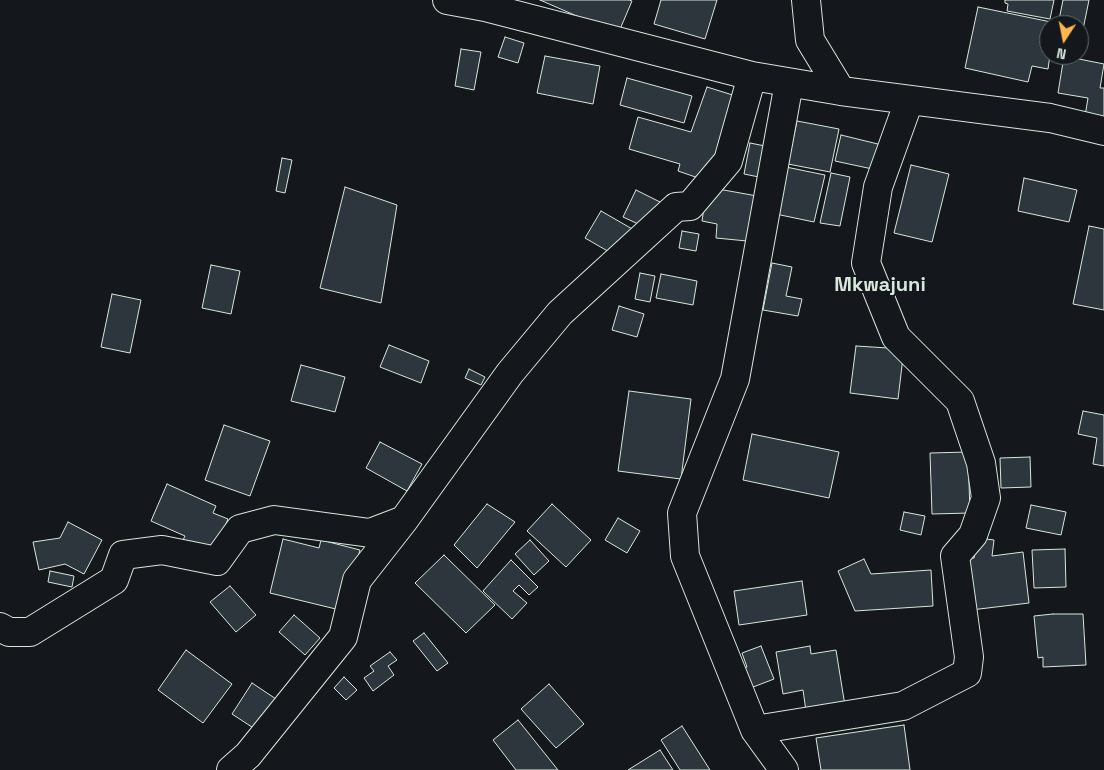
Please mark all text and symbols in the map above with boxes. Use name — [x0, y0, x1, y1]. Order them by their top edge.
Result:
north arrow — [1039, 15, 1089, 65]
text: N — [1055, 44, 1068, 63]
district label: Mkwajuni — [834, 274, 926, 298]

